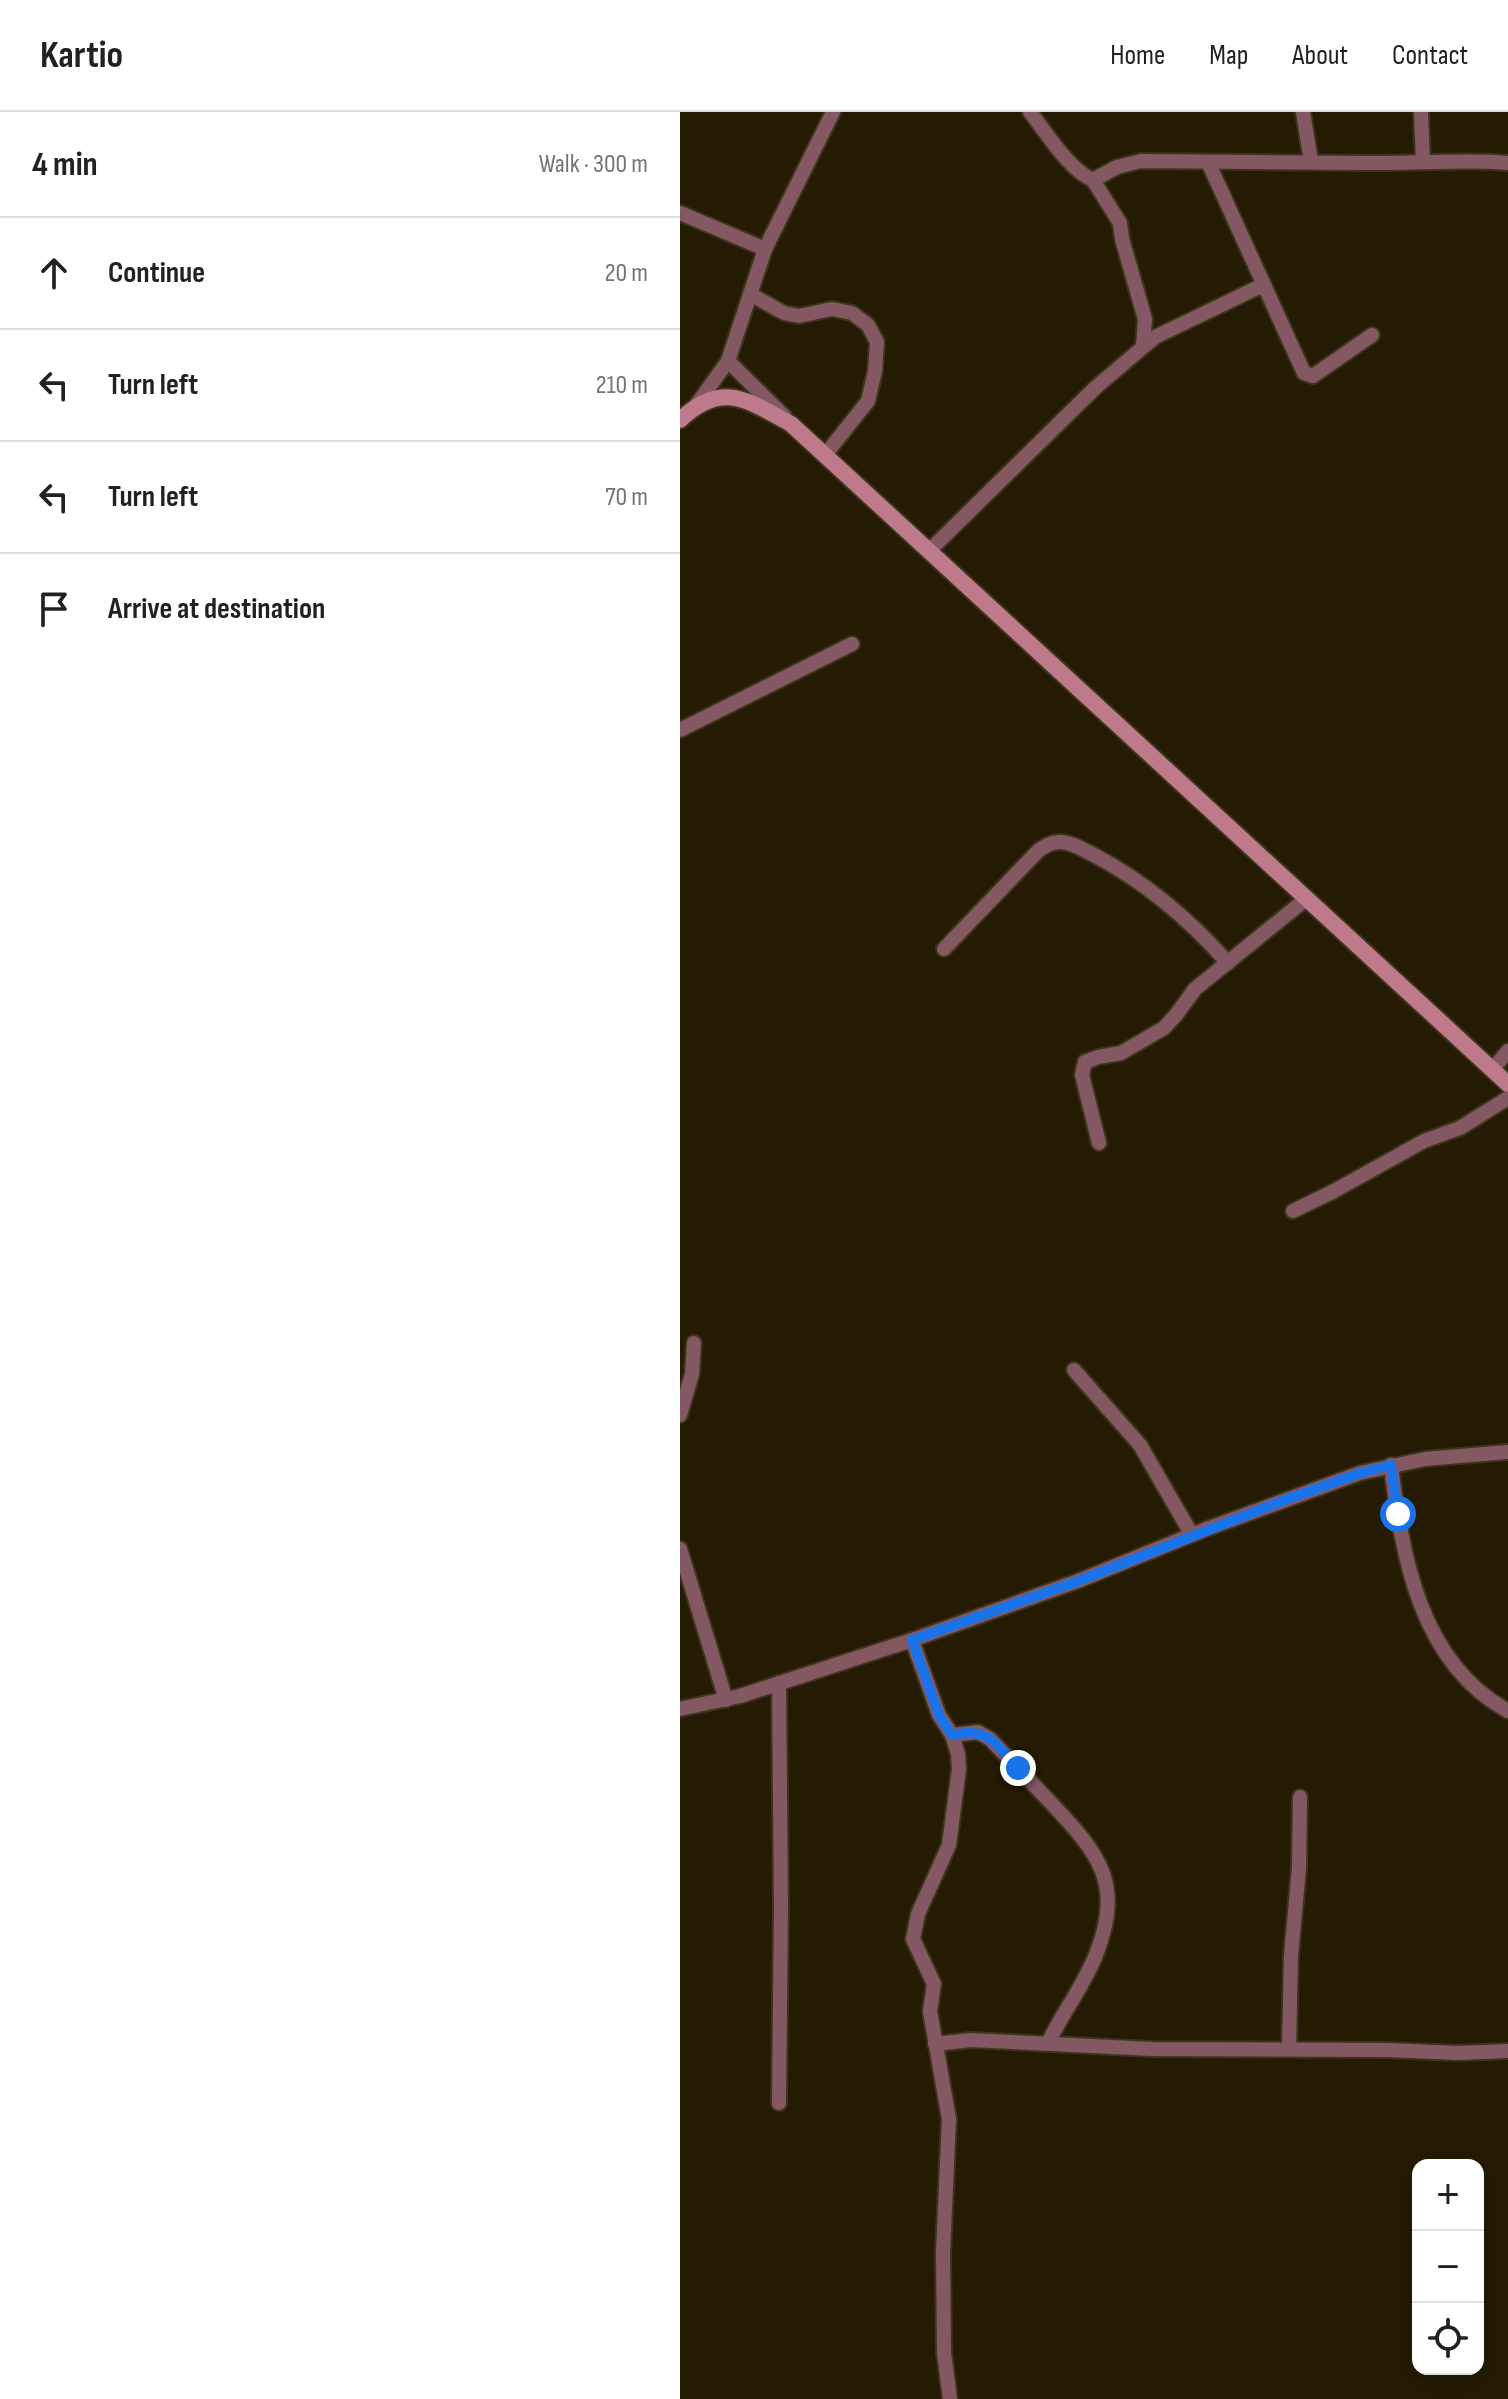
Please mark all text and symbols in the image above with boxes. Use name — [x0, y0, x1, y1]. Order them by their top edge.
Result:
text: Kartio — [40, 33, 123, 78]
text: Home — [1110, 39, 1165, 72]
text: Map — [1209, 39, 1248, 72]
text: About — [1292, 39, 1348, 72]
text: Contact — [1392, 39, 1468, 72]
text: 4 min — [32, 144, 98, 185]
text: Walk · 300 m — [539, 149, 648, 180]
icon: ahead — [32, 251, 76, 295]
text: Continue — [108, 255, 205, 291]
text: 20 m — [605, 258, 648, 289]
icon: left — [32, 363, 76, 407]
text: Turn left — [108, 367, 198, 403]
text: 210 m — [596, 370, 648, 401]
icon: left — [32, 475, 76, 519]
text: Turn left — [108, 479, 198, 515]
text: 70 m — [605, 482, 648, 513]
icon: arrive — [32, 587, 76, 631]
text: Arrive at destination — [108, 591, 325, 627]
route start — [1380, 1496, 1416, 1532]
route end — [1000, 1750, 1036, 1786]
map controls — [1412, 2159, 1484, 2375]
button: + — [1412, 2159, 1484, 2231]
button: − — [1412, 2231, 1484, 2303]
button: locate — [1412, 2303, 1484, 2375]

